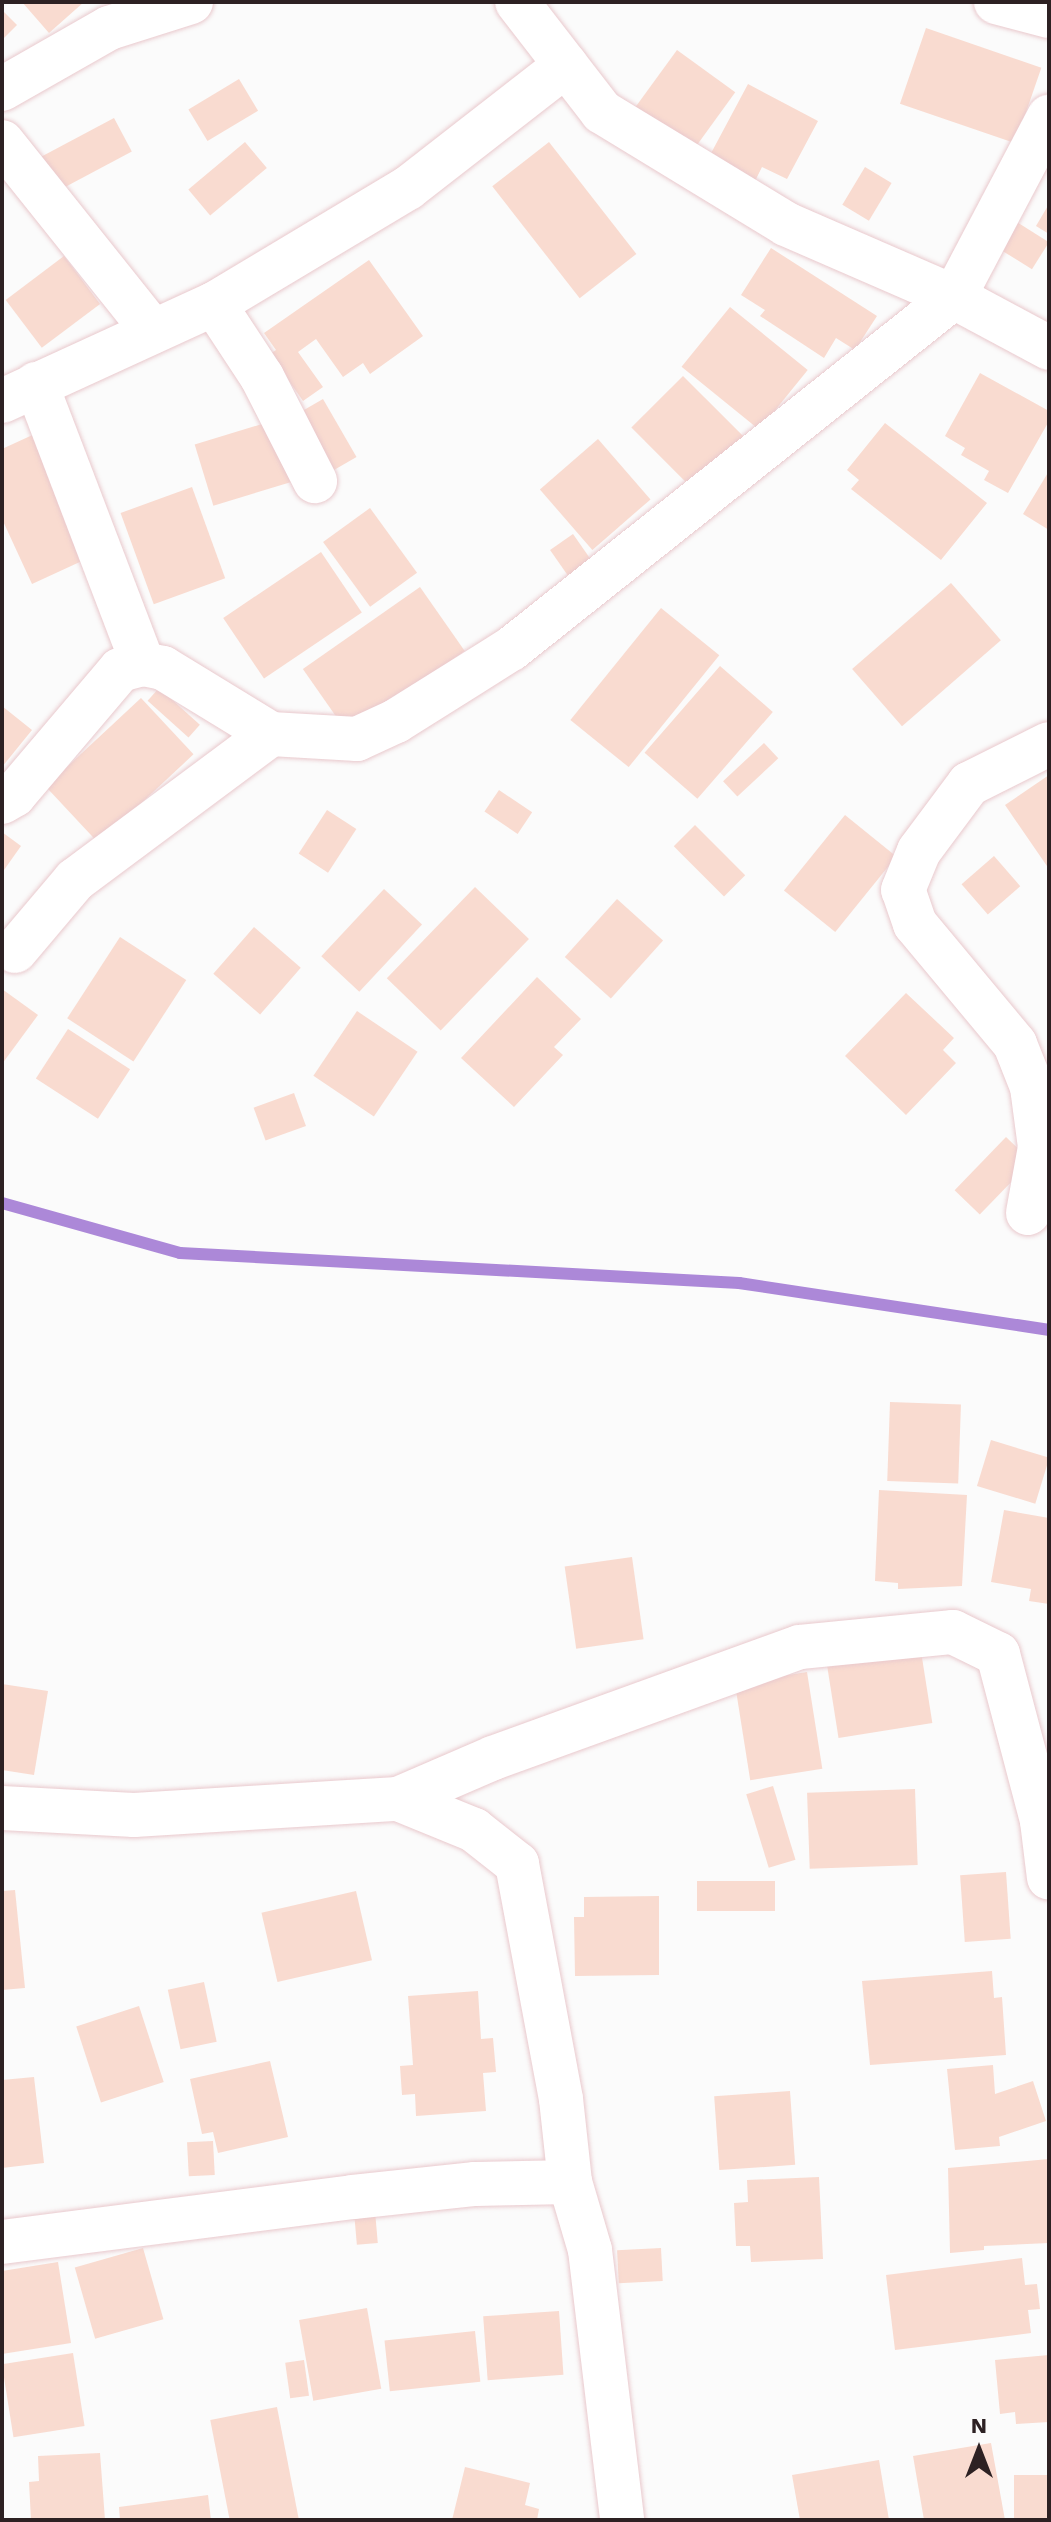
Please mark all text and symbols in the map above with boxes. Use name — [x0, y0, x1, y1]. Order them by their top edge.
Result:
north arrow — [939, 2410, 1019, 2490]
text: N — [971, 2413, 987, 2438]

